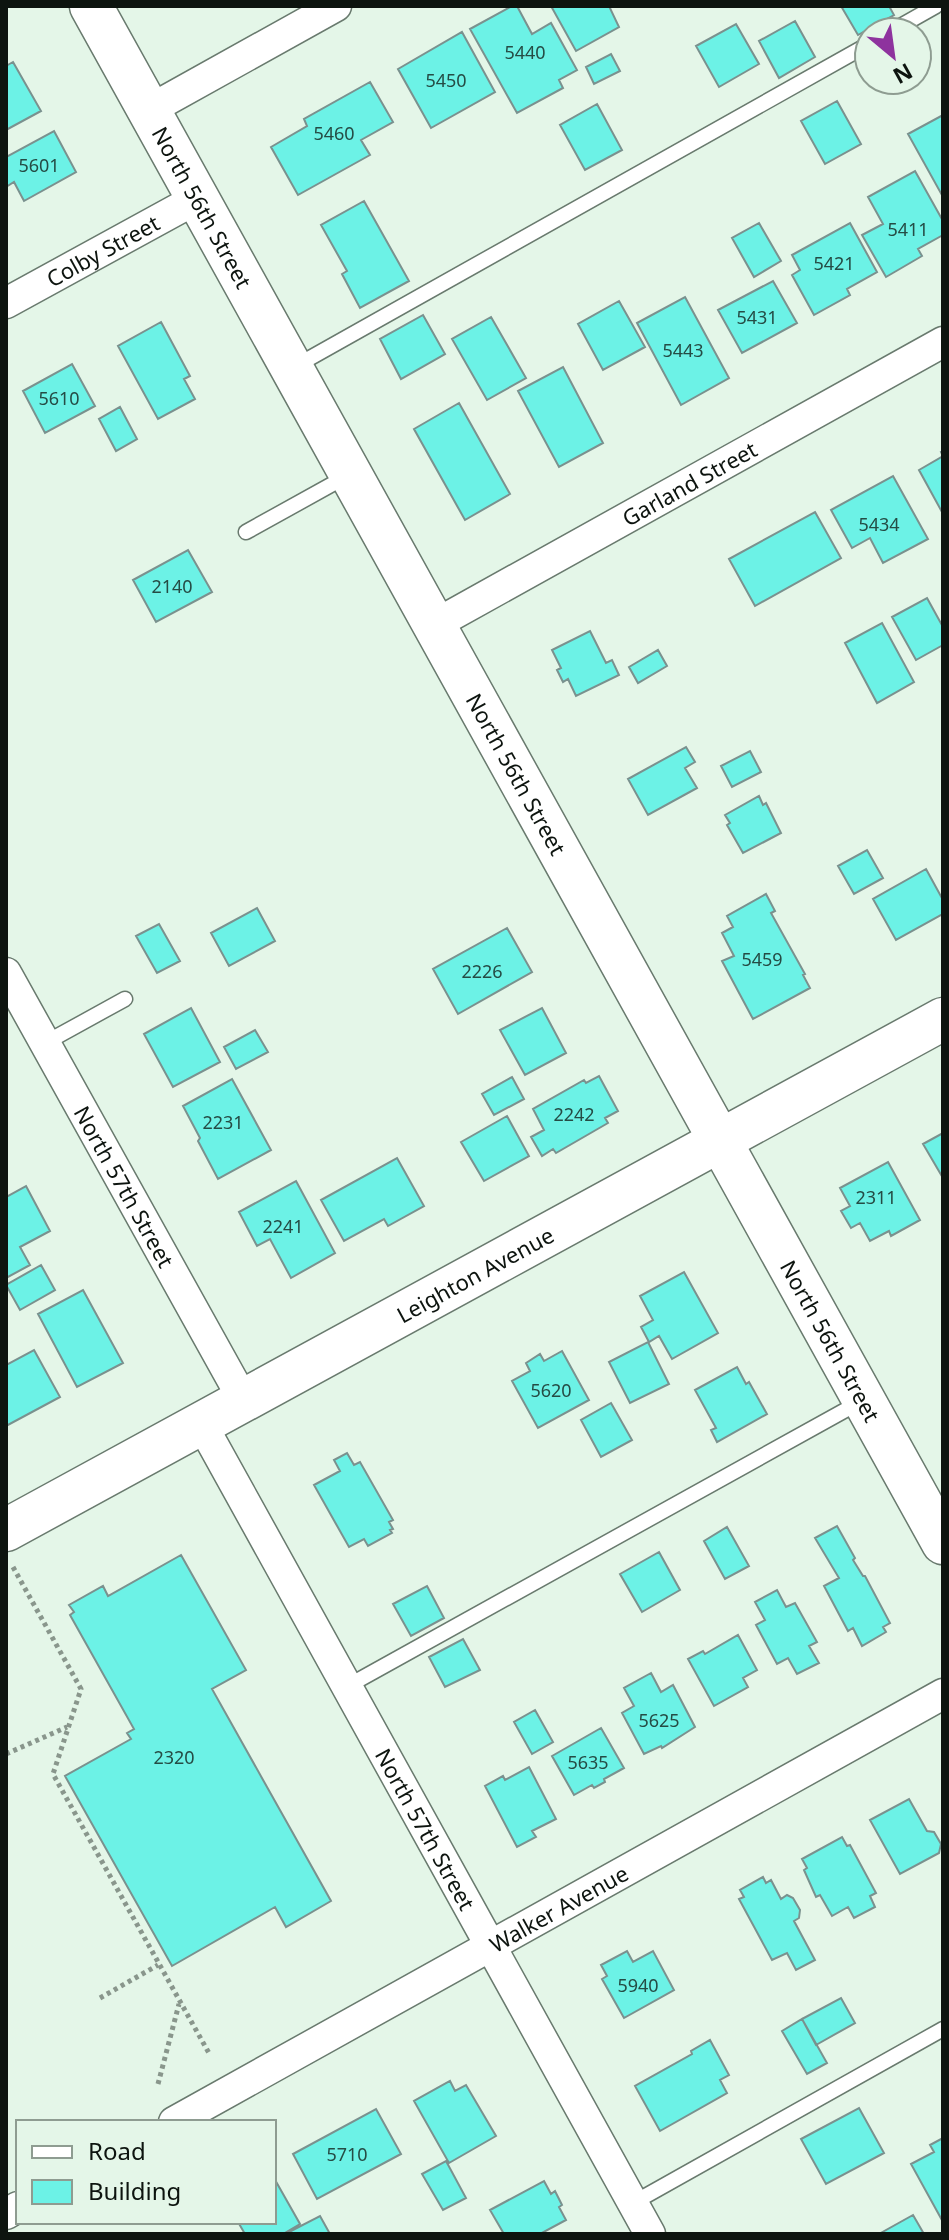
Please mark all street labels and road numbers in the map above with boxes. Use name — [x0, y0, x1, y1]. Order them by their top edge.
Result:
street label: North 56th Street — [146, 121, 259, 293]
street label: Colby Street — [41, 207, 164, 293]
street label: Garland Street — [616, 434, 762, 533]
street label: North 56th Street — [460, 688, 574, 860]
street label: North 57th Street — [68, 1100, 182, 1272]
street label: Leighton Avenue — [391, 1219, 559, 1329]
street label: North 56th Street — [774, 1254, 888, 1427]
street label: North 57th Street — [369, 1743, 483, 1915]
street label: Walker Avenue — [484, 1857, 633, 1959]

